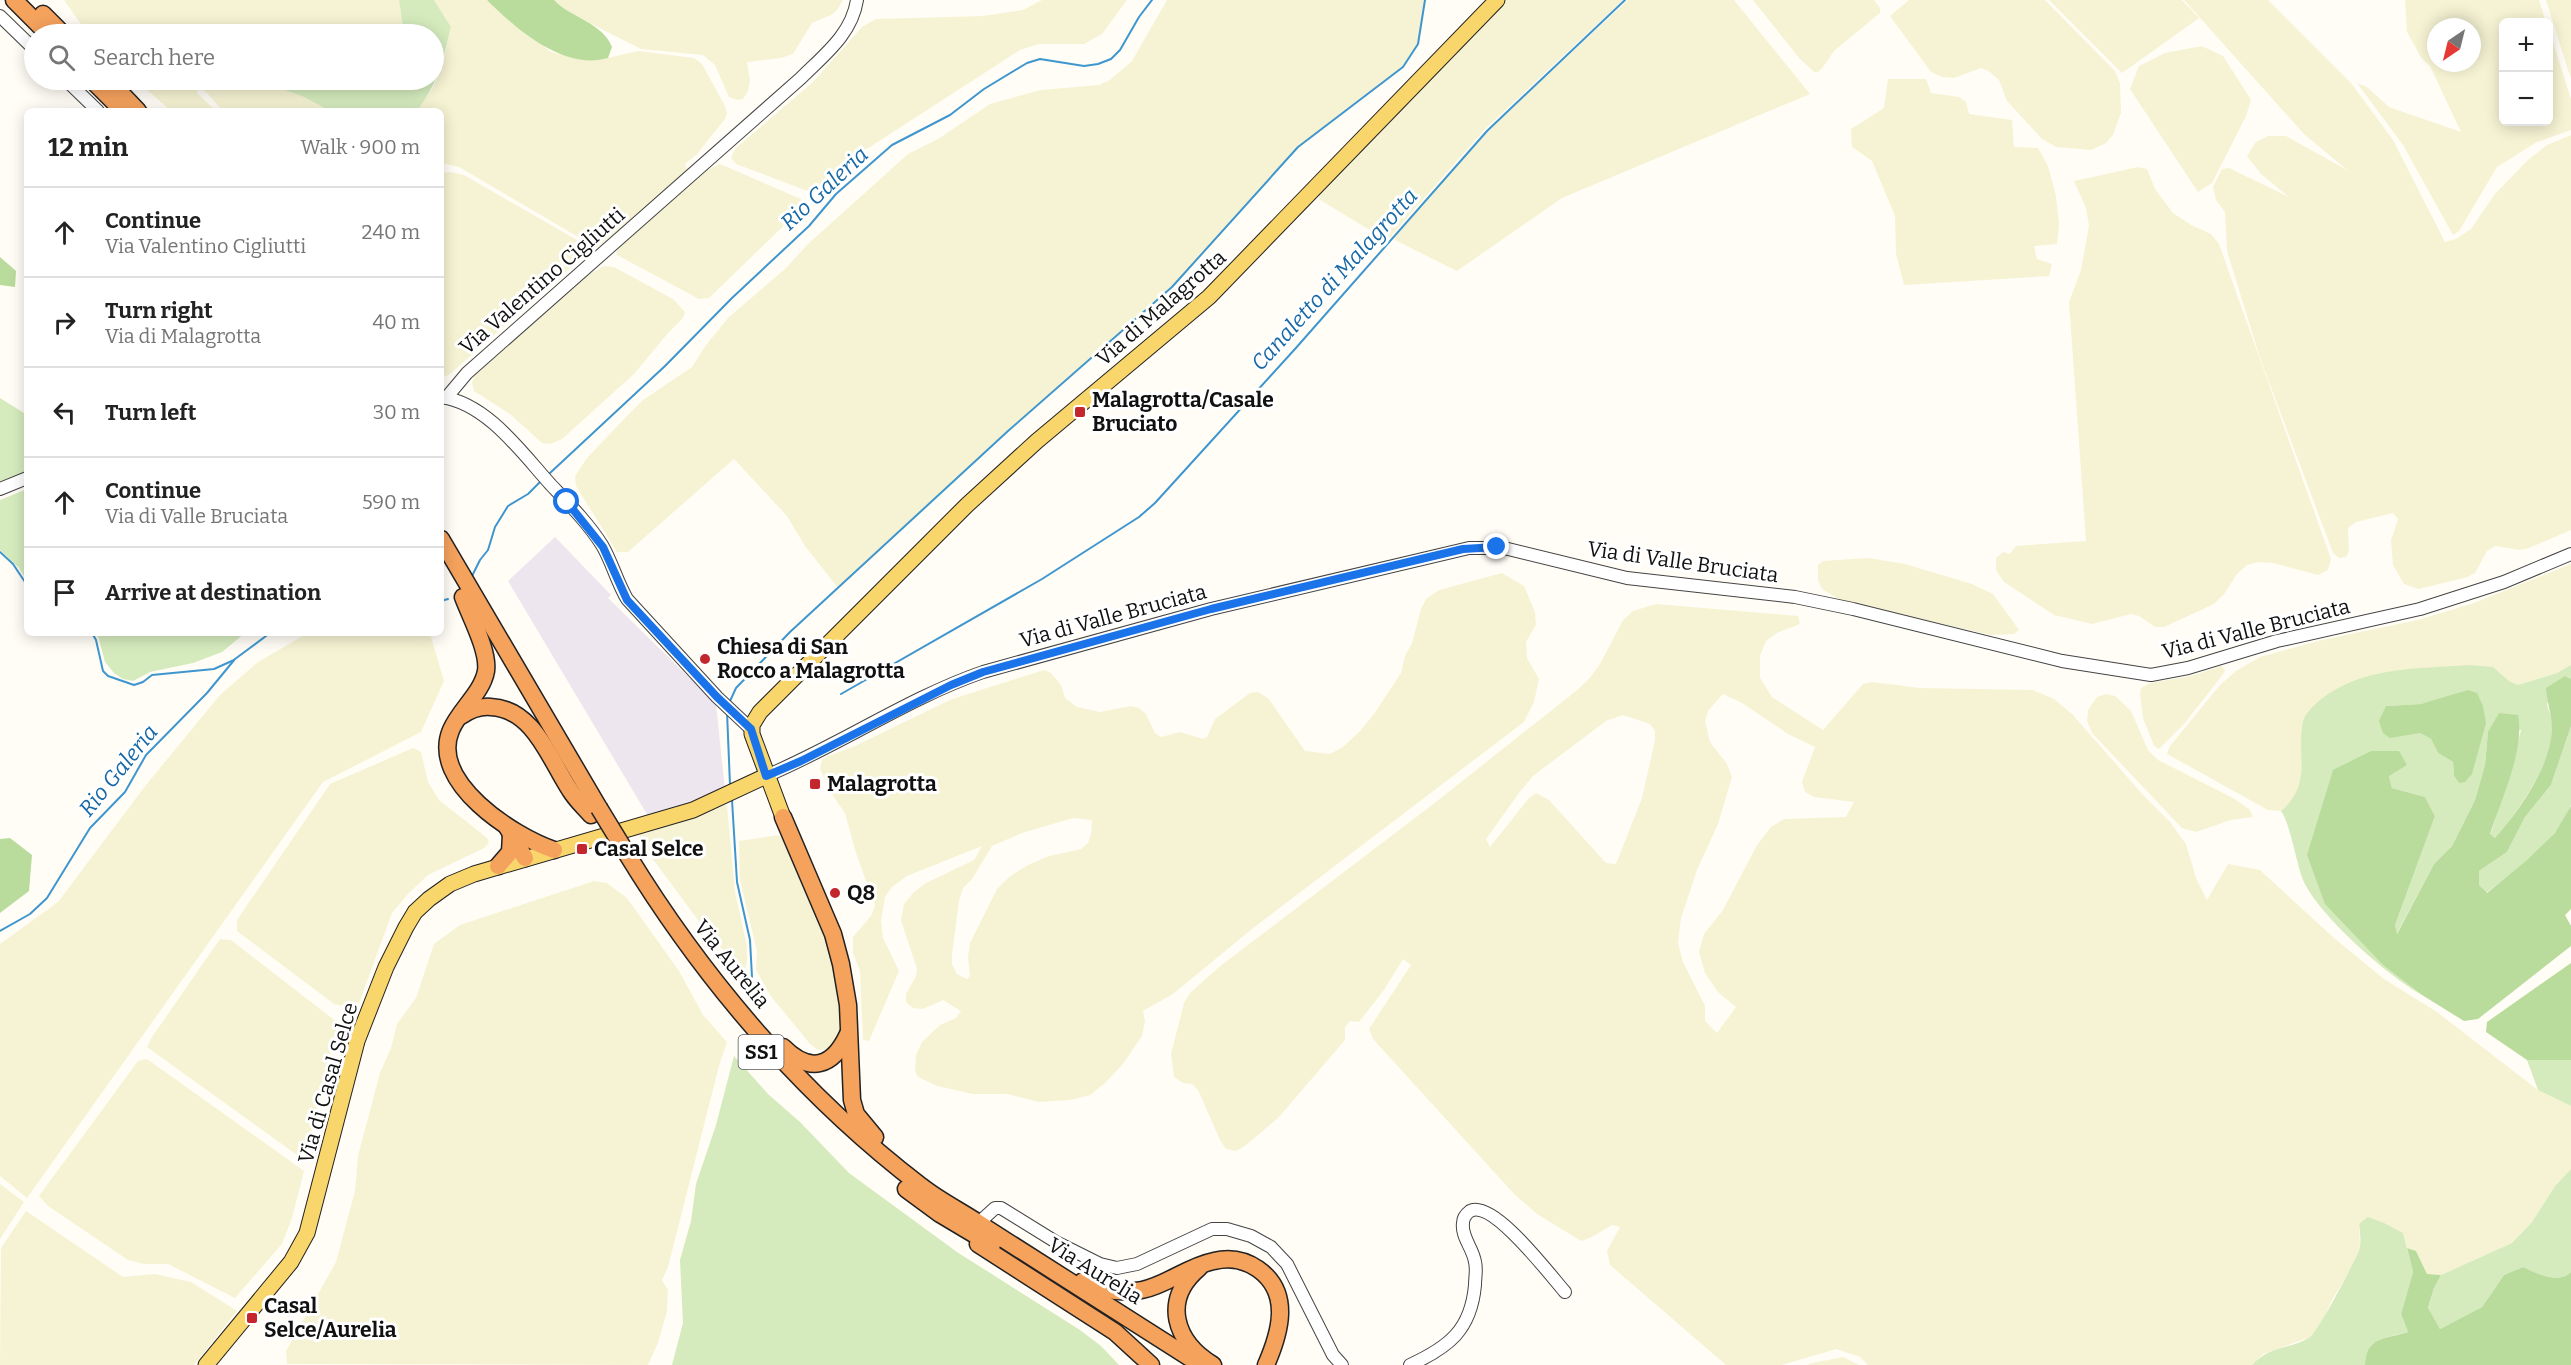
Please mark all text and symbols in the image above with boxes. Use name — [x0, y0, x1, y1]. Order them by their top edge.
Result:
north arrow — [2427, 18, 2481, 72]
map controls — [2499, 18, 2553, 126]
button: + — [2499, 18, 2553, 72]
search box — [24, 24, 444, 90]
icon: search — [45, 41, 78, 74]
text: Search here — [93, 44, 215, 71]
button: − — [2499, 72, 2553, 126]
text: 12 min — [48, 132, 128, 163]
text: Walk · 900 m — [301, 135, 420, 159]
water label: Rio Galeria — [775, 141, 874, 236]
water label: Canaletto di Malagrotta — [1245, 183, 1423, 376]
street label: Via Valentino Cigliutti — [454, 202, 630, 360]
text: Continue — [105, 207, 201, 234]
icon: ahead — [48, 216, 81, 249]
text: 240 m — [362, 220, 420, 244]
text: Via Valentino Cigliutti — [105, 234, 306, 258]
street label: Via di Malagrotta — [1091, 244, 1232, 372]
text: Turn right — [105, 297, 213, 324]
icon: right — [48, 306, 81, 339]
text: 40 m — [372, 310, 420, 334]
text: Via di Malagrotta — [105, 324, 261, 348]
place label: Malagrotta/Casale Bruciato — [1092, 387, 1274, 437]
icon: left — [48, 396, 81, 429]
text: Turn left — [105, 399, 197, 426]
text: 30 m — [373, 400, 420, 424]
marker: Malagrotta/Casale Bruciato — [1073, 405, 1087, 419]
text: Continue — [105, 477, 201, 504]
icon: ahead — [48, 486, 81, 519]
route start — [553, 488, 579, 514]
text: 590 m — [362, 490, 420, 514]
text: Via di Valle Bruciata — [105, 504, 288, 528]
route end — [1483, 533, 1509, 559]
street label: Via di Valle Bruciata — [1586, 536, 1781, 588]
icon: arrive — [48, 576, 81, 609]
street label: Via di Valle Bruciata — [1017, 578, 1210, 653]
text: Arrive at destination — [105, 579, 321, 606]
street label: Via di Valle Bruciata — [2160, 593, 2353, 665]
place label: Chiesa di San Rocco a Malagrotta — [717, 634, 905, 684]
marker: Chiesa di San Rocco a Malagrotta — [698, 652, 712, 666]
water label: Rio Galeria — [73, 719, 164, 822]
place label: Malagrotta — [827, 771, 937, 797]
marker: Malagrotta — [808, 777, 822, 791]
place label: Casal Selce — [594, 836, 704, 862]
marker: Casal Selce — [575, 842, 589, 856]
place label: Q8 — [847, 880, 875, 906]
marker: Q8 — [828, 886, 842, 900]
street label: Via Aurelia — [688, 914, 776, 1014]
street label: Via di Casal Selce — [293, 999, 363, 1167]
road number: SS1 — [738, 1035, 783, 1069]
street label: Via Aurelia — [1043, 1232, 1147, 1310]
place label: Casal Selce/Aurelia — [264, 1293, 397, 1343]
marker: Casal Selce/Aurelia — [245, 1311, 259, 1325]

